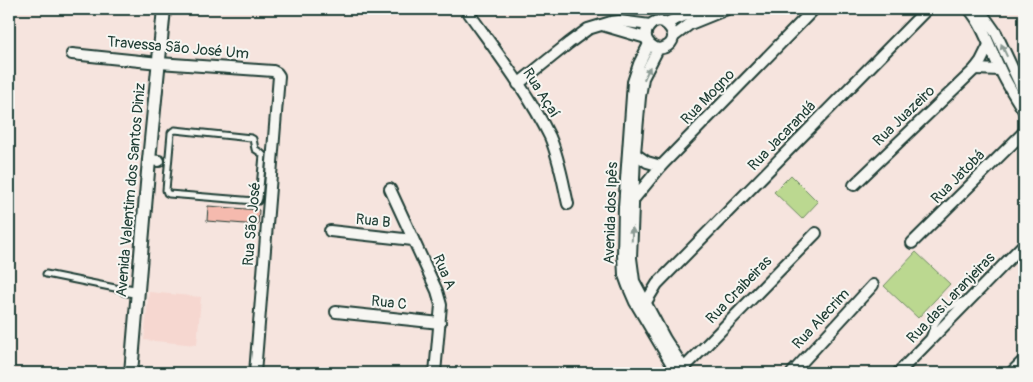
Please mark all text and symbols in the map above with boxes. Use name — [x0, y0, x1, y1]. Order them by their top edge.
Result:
street label: Travessa São José Um — [106, 32, 250, 64]
one-way arrow — [1000, 43, 1008, 57]
street label: Rua Açaí — [518, 65, 564, 121]
street label: Rua Mogno — [677, 65, 739, 129]
one-way arrow — [643, 66, 651, 80]
street label: Avenida Valentim dos Santos Diniz — [112, 82, 150, 298]
street label: Rua Juazeiro — [869, 82, 939, 150]
street label: Rua Jacarandá — [744, 97, 820, 175]
street label: Rua Jatobá — [927, 146, 989, 208]
street label: Avenida dos Ipês — [600, 161, 622, 265]
street label: Rua São José — [239, 181, 265, 267]
street label: Rua B — [355, 210, 391, 232]
one-way arrow — [628, 226, 636, 242]
street label: Rua das Laranjeiras — [903, 248, 999, 347]
street label: Rua A — [428, 252, 460, 293]
street label: Rua Craibeiras — [702, 252, 776, 328]
street label: Rua Alecrim — [788, 285, 854, 353]
street label: Rua C — [370, 292, 408, 314]

